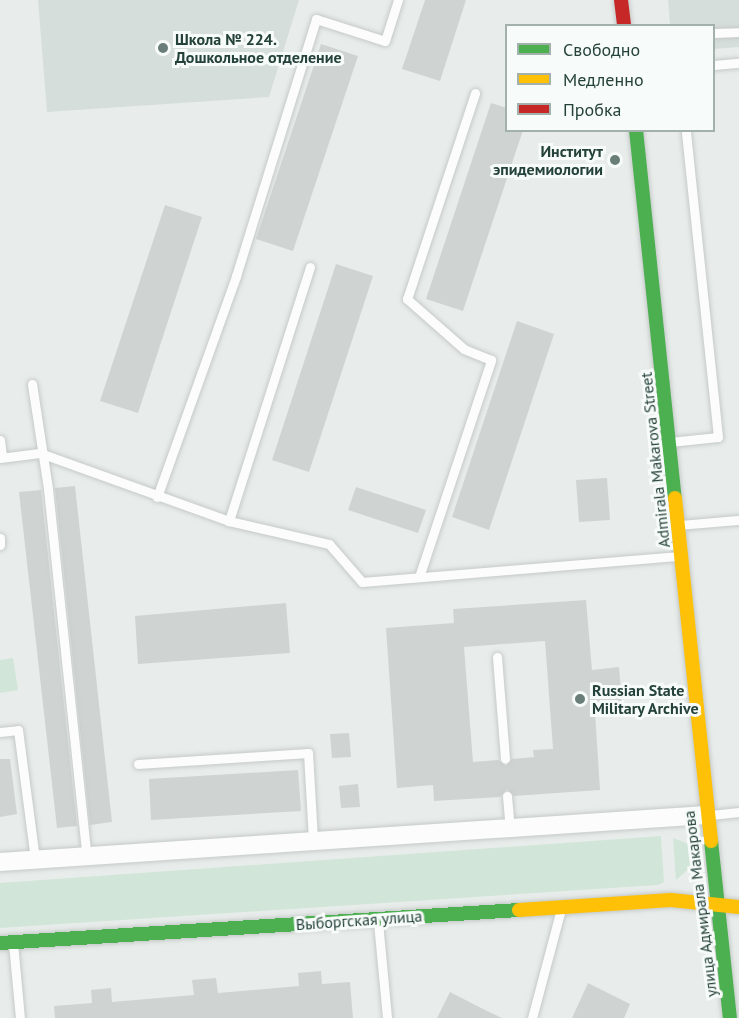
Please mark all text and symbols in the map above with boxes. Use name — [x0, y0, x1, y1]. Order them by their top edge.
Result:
legend — [505, 24, 715, 132]
place label: Школа № 224. Дошкольное отделение — [175, 29, 342, 67]
text: Свободно — [563, 38, 640, 61]
marker: Школа № 224. Дошкольное отделение — [156, 41, 170, 55]
text: Медленно — [563, 68, 644, 91]
text: Пробка — [563, 98, 621, 121]
place label: Институт эпидемиологии — [493, 141, 603, 179]
marker: Институт эпидемиологии — [608, 153, 622, 167]
street label: Admirala Makarova Street — [636, 371, 674, 549]
place label: Russian State Military Archive — [592, 680, 700, 718]
marker: Russian State Military Archive — [573, 692, 587, 706]
street label: улица Адмирала Макарова — [679, 809, 721, 999]
street label: Выборгская улица — [295, 906, 423, 934]

